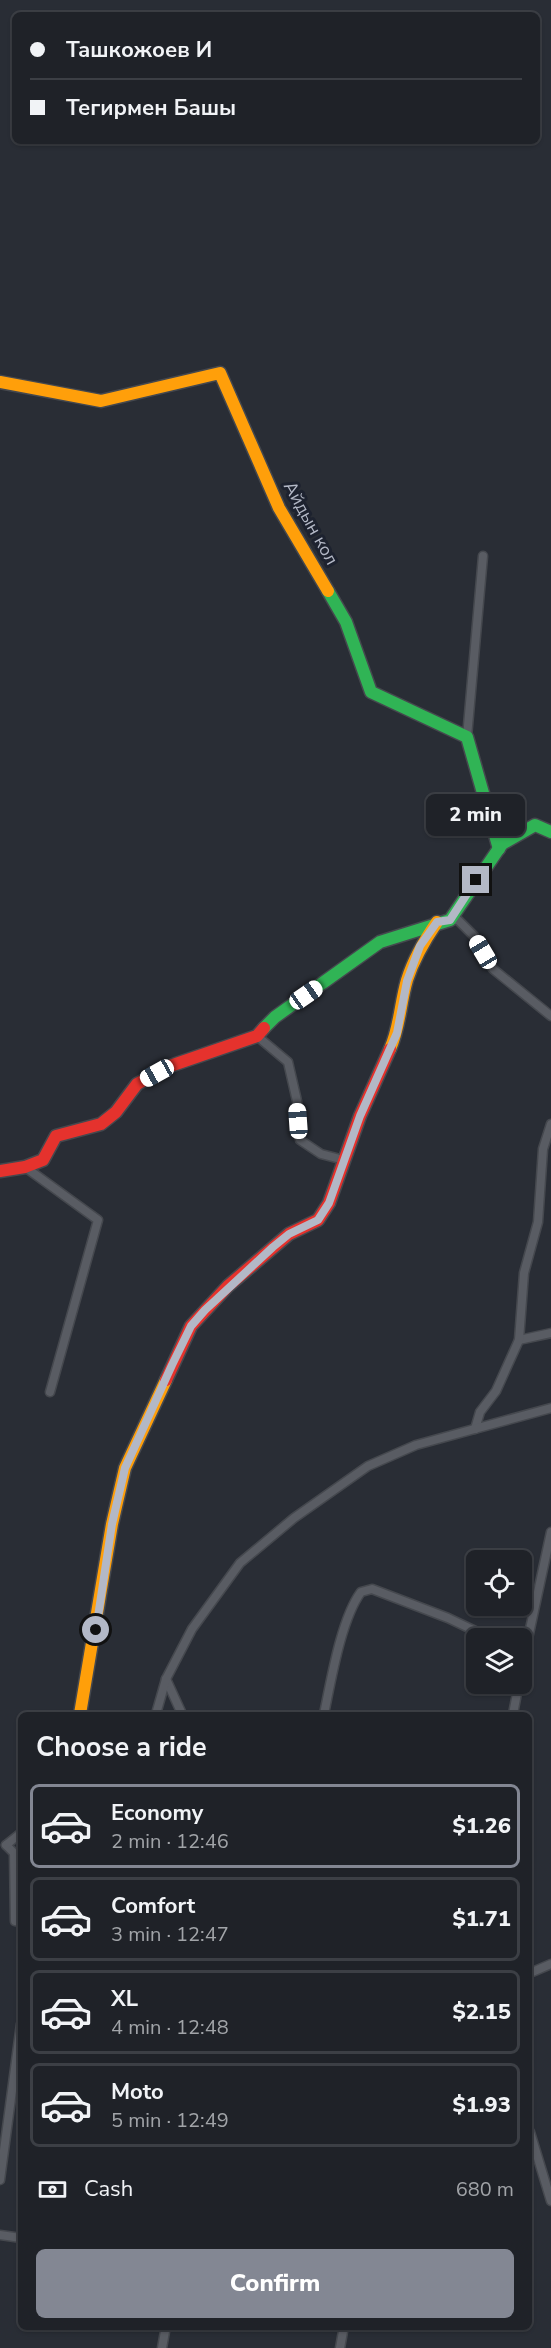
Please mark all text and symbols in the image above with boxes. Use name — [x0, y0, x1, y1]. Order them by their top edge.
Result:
text: Ташкожоев И — [66, 35, 212, 65]
text: Тегирмен Башы — [66, 93, 236, 123]
street label: Айдын кол — [278, 477, 344, 569]
callout: 2 min — [426, 793, 526, 835]
text: 2 min — [449, 801, 502, 828]
route end — [462, 866, 489, 893]
car — [466, 932, 500, 972]
car — [286, 977, 326, 1013]
car — [137, 1056, 177, 1090]
car — [288, 1102, 308, 1140]
map controls — [466, 1550, 532, 1694]
button: locate — [466, 1550, 532, 1616]
route start — [82, 1616, 109, 1643]
button: layers — [466, 1628, 532, 1694]
text: Choose a ride — [36, 1729, 207, 1766]
text: Economy — [111, 1798, 203, 1828]
icon: car — [39, 1799, 93, 1853]
text: $1.26 — [452, 1811, 511, 1841]
text: 2 min · 12:46 — [111, 1828, 229, 1855]
text: Comfort — [111, 1891, 195, 1921]
icon: car — [39, 1892, 93, 1946]
text: $1.71 — [452, 1904, 511, 1934]
text: 3 min · 12:47 — [111, 1921, 229, 1948]
text: XL — [111, 1984, 138, 2014]
icon: car — [39, 1985, 93, 2039]
text: $2.15 — [452, 1997, 511, 2027]
text: 4 min · 12:48 — [111, 2014, 229, 2041]
text: Moto — [111, 2077, 164, 2107]
icon: car — [39, 2078, 93, 2132]
text: $1.93 — [452, 2090, 511, 2120]
text: 5 min · 12:49 — [111, 2107, 229, 2134]
icon: cash — [36, 2173, 69, 2206]
text: Cash — [84, 2174, 133, 2204]
text: 680 m — [456, 2176, 514, 2203]
button: Confirm — [36, 2249, 514, 2318]

